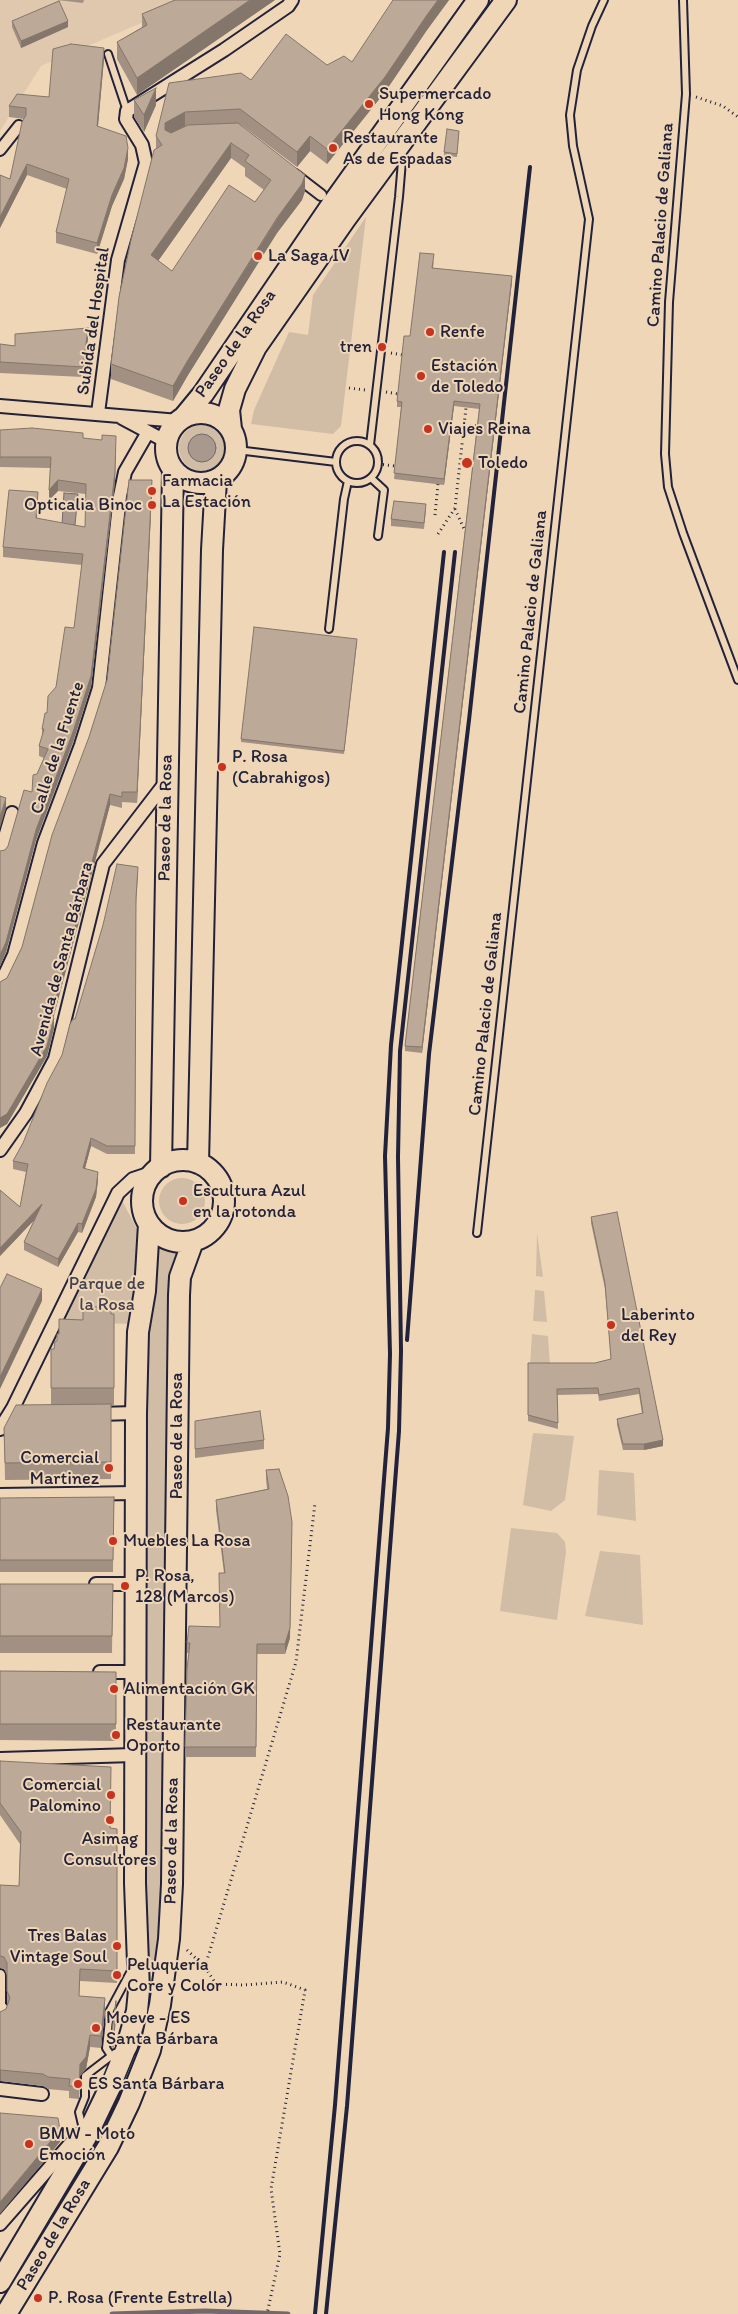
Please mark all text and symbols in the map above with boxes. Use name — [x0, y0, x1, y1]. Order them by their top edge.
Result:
place label: Supermercado Hong Kong — [379, 83, 491, 126]
marker: Supermercado Hong Kong — [363, 98, 375, 110]
street label: Camino Palacio de Galiana — [643, 122, 679, 328]
place label: Restaurante As de Espadas — [343, 127, 452, 170]
marker: Restaurante As de Espadas — [327, 142, 339, 154]
place label: La Saga IV — [268, 245, 349, 267]
street label: Subida del Hospital — [73, 246, 115, 396]
marker: La Saga IV — [252, 250, 264, 262]
street label: Paseo de la Rosa — [191, 286, 281, 402]
place label: Renfe — [440, 321, 485, 343]
marker: Renfe — [424, 326, 436, 338]
place label: tren — [340, 336, 372, 358]
marker: tren — [376, 341, 388, 353]
place label: Estación de Toledo — [431, 355, 503, 398]
marker: Estación de Toledo — [415, 370, 427, 382]
place label: Viajes Reina — [438, 418, 531, 440]
marker: Viajes Reina — [422, 423, 434, 435]
place label: Toledo — [478, 452, 528, 474]
marker: Toledo — [460, 456, 474, 470]
place label: Farmacia La Estación — [162, 470, 251, 512]
marker: Farmacia La Estación — [146, 485, 158, 497]
place label: Opticalia Binoc — [24, 494, 142, 516]
marker: Opticalia Binoc — [146, 499, 158, 511]
street label: Camino Palacio de Galiana — [510, 509, 552, 715]
street label: Calle de la Fuente — [26, 679, 90, 817]
place label: P. Rosa (Cabrahigos) — [232, 746, 330, 789]
street label: Paseo de la Rosa — [154, 754, 178, 882]
marker: P. Rosa (Cabrahigos) — [216, 761, 228, 773]
street label: Avenida de Santa Bárbara — [26, 859, 98, 1059]
street label: Camino Palacio de Galiana — [465, 911, 507, 1117]
place label: Escultura Azul en la rotonda — [193, 1180, 306, 1222]
marker: Escultura Azul en la rotonda — [177, 1195, 189, 1207]
park label: Parque de la Rosa — [69, 1273, 145, 1316]
place label: Laberinto del Rey — [621, 1304, 695, 1346]
marker: Laberinto del Rey — [605, 1319, 617, 1331]
street label: Paseo de la Rosa — [166, 1373, 188, 1499]
place label: Comercial Martinez — [20, 1447, 99, 1490]
marker: Comercial Martinez — [103, 1462, 115, 1474]
place label: Muebles La Rosa — [123, 1530, 250, 1552]
marker: Muebles La Rosa — [107, 1535, 119, 1547]
place label: P. Rosa, 128 (Marcos) — [135, 1565, 235, 1608]
marker: P. Rosa, 128 (Marcos) — [119, 1580, 131, 1592]
place label: Alimentación GK — [124, 1678, 255, 1700]
marker: Alimentación GK — [108, 1683, 120, 1695]
place label: Restaurante Oporto — [126, 1714, 221, 1756]
marker: Restaurante Oporto — [110, 1729, 122, 1741]
place label: Comercial Palomino — [22, 1774, 101, 1816]
street label: Paseo de la Rosa — [160, 1777, 184, 1905]
marker: Comercial Palomino — [105, 1789, 117, 1801]
marker: Asimag Consultores — [104, 1814, 116, 1826]
place label: Asimag Consultores — [63, 1828, 157, 1870]
place label: Tres Balas Vintage Soul — [10, 1925, 107, 1968]
marker: Tres Balas Vintage Soul — [111, 1940, 123, 1952]
place label: Peluquería Core y Color — [127, 1954, 222, 1996]
marker: Peluquería Core y Color — [111, 1969, 123, 1981]
place label: Moeve - ES Santa Bárbara — [106, 2007, 218, 2050]
marker: Moeve - ES Santa Bárbara — [90, 2022, 102, 2034]
place label: ES Santa Bárbara — [88, 2073, 224, 2095]
marker: ES Santa Bárbara — [72, 2078, 84, 2090]
place label: BMW - Moto Emoción — [39, 2123, 135, 2166]
marker: BMW - Moto Emoción — [23, 2138, 35, 2150]
street label: Paseo de la Rosa — [12, 2175, 96, 2295]
place label: P. Rosa (Frente Estrella) — [48, 2287, 233, 2309]
marker: P. Rosa (Frente Estrella) — [32, 2292, 44, 2304]

